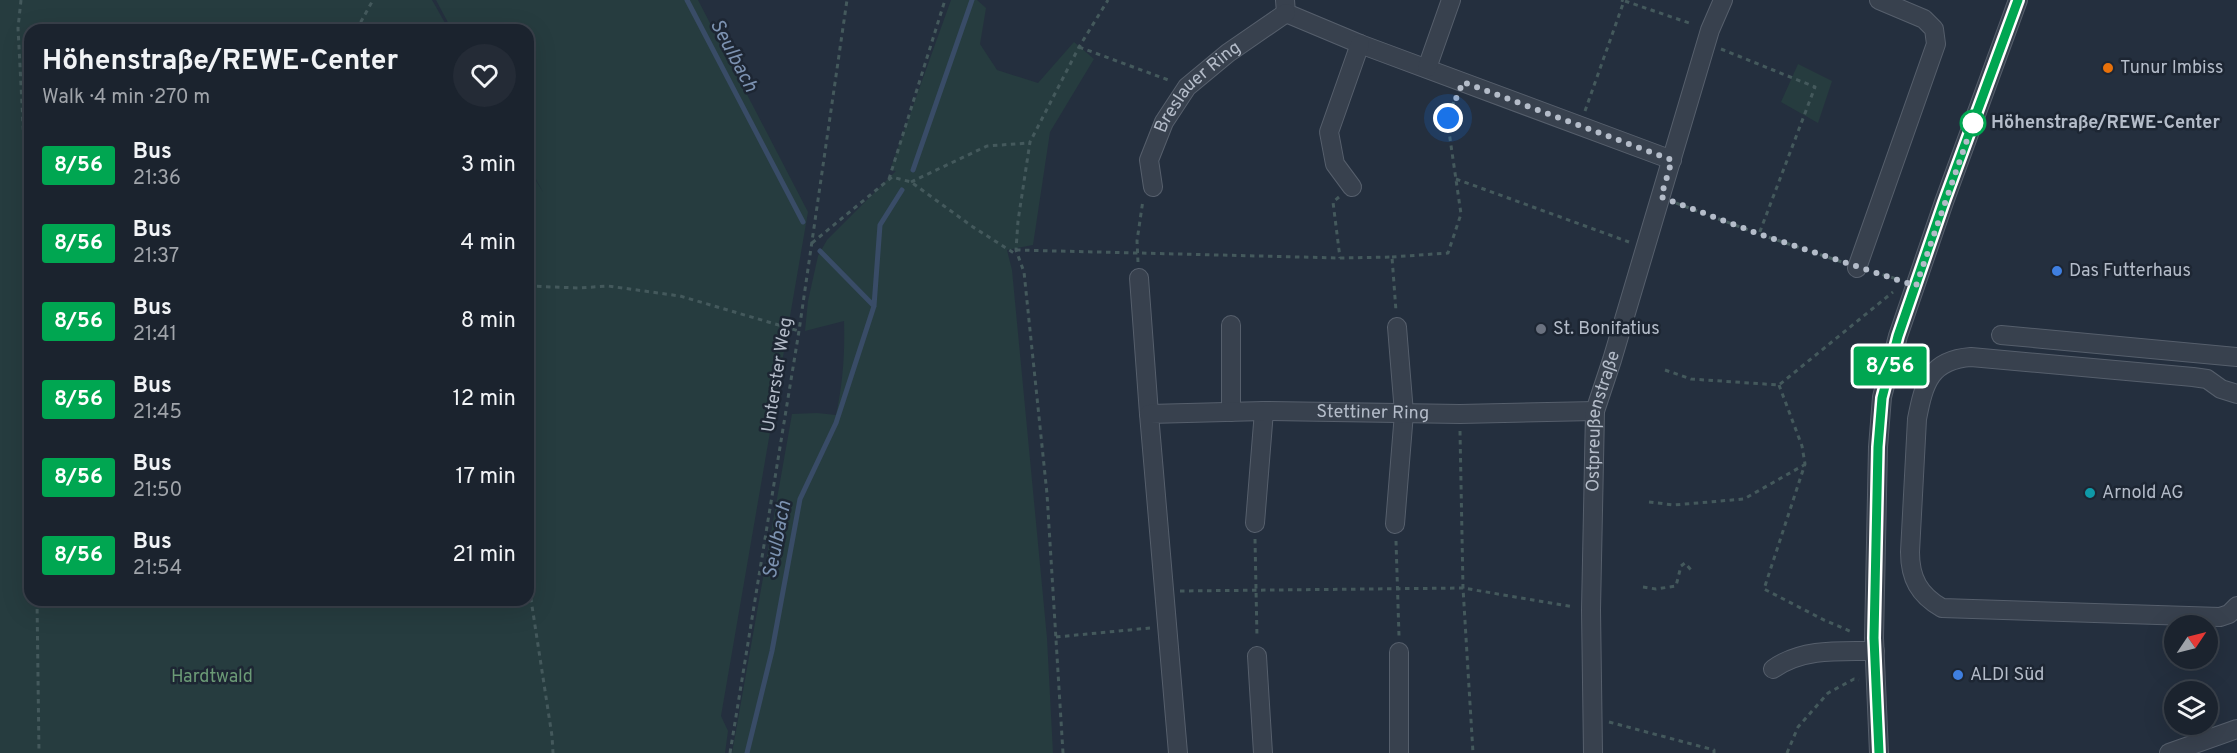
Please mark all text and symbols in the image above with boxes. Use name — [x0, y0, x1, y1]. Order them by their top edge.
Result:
water label: Seulbach — [703, 15, 763, 97]
street label: Breslauer Ring — [1149, 36, 1245, 136]
text: Höhenstraße/REWE-Center — [42, 44, 398, 80]
button: heart — [453, 44, 516, 107]
place label: Tunur Imbiss — [2120, 57, 2224, 80]
marker: Tunur Imbiss — [2101, 61, 2115, 75]
text: Walk · 4 min · 270 m — [42, 85, 210, 111]
your location — [1433, 103, 1463, 133]
marker: Höhenstraße/REWE-Center — [1960, 110, 1986, 136]
place label: Höhenstraße/REWE-Center — [1991, 112, 2220, 135]
text: Bus — [133, 139, 172, 166]
text: 8/56 — [54, 152, 103, 179]
text: 3 min — [461, 152, 516, 179]
text: 21:36 — [133, 166, 181, 192]
text: Bus — [133, 217, 172, 244]
text: 8/56 — [54, 230, 103, 257]
text: 4 min — [461, 230, 516, 257]
text: 21:37 — [133, 244, 179, 270]
place label: Das Futterhaus — [2069, 260, 2191, 283]
marker: Das Futterhaus — [2050, 264, 2064, 278]
text: Bus — [133, 295, 172, 322]
text: 8/56 — [54, 308, 103, 335]
text: 8 min — [461, 308, 516, 335]
street label: Unterster Weg — [758, 316, 798, 434]
place label: St. Bonifatius — [1553, 318, 1660, 341]
text: 21:41 — [133, 322, 177, 348]
marker: St. Bonifatius — [1534, 322, 1548, 336]
line badge: 8/56 — [1848, 346, 1932, 386]
street label: Ostpreußenstraße — [1582, 348, 1626, 492]
text: 8/56 — [1866, 353, 1914, 380]
text: Bus — [133, 373, 172, 400]
text: 8/56 — [54, 386, 103, 413]
text: 12 min — [453, 386, 516, 413]
text: 21:45 — [133, 400, 182, 426]
street label: Stettiner Ring — [1316, 400, 1429, 425]
text: Bus — [133, 451, 172, 478]
text: 8/56 — [54, 464, 103, 491]
text: 17 min — [456, 464, 516, 491]
text: 21:50 — [133, 478, 182, 504]
place label: Arnold AG — [2102, 482, 2184, 505]
marker: Arnold AG — [2083, 486, 2097, 500]
water label: Seulbach — [758, 499, 798, 581]
text: Bus — [133, 529, 172, 556]
text: 8/56 — [54, 542, 103, 569]
text: 21 min — [453, 542, 516, 569]
text: 21:54 — [133, 556, 182, 582]
north arrow — [2164, 615, 2218, 669]
map controls — [2164, 615, 2218, 735]
place label: ALDI Süd — [1970, 664, 2044, 687]
park label: Hardtwald — [171, 666, 253, 689]
marker: ALDI Süd — [1951, 668, 1965, 682]
button: layers — [2164, 681, 2218, 735]

